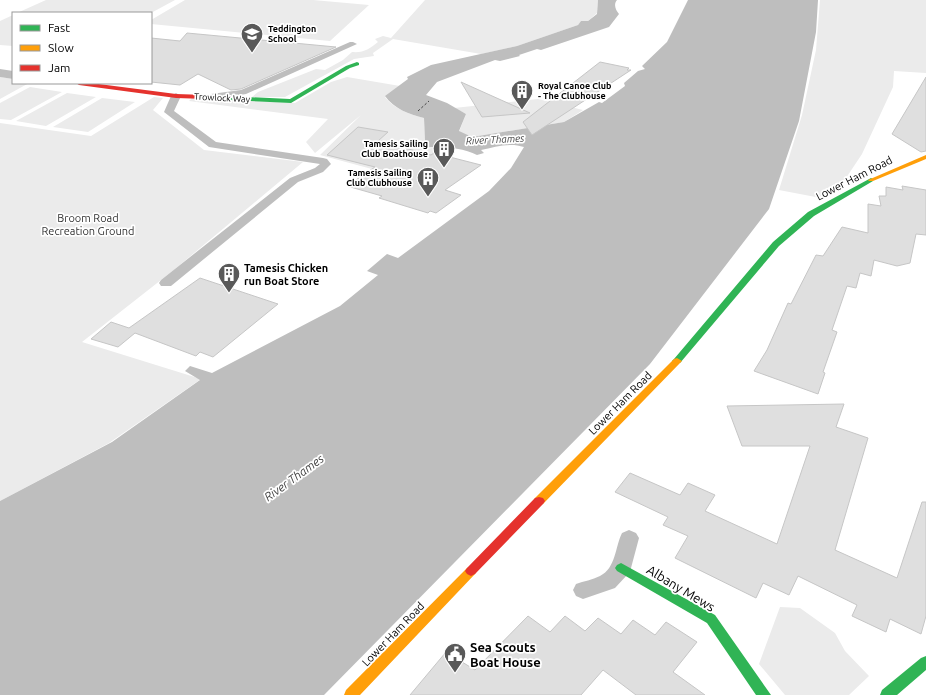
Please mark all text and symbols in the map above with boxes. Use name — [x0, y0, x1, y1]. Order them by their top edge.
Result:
legend — [12, 12, 152, 84]
text: Fast — [48, 21, 70, 34]
school or university icon: Teddington School — [239, 21, 265, 54]
place label: Teddington School — [268, 24, 316, 44]
text: Slow — [48, 41, 74, 54]
text: Jam — [48, 61, 70, 74]
building icon: Royal Canoe Club - The Clubhouse — [509, 78, 535, 111]
place label: Royal Canoe Club - The Clubhouse — [538, 81, 611, 101]
street label: Trowlock Way — [194, 92, 251, 104]
water label: River Thames — [466, 132, 525, 147]
building icon: Tamesis Sailing Club Boathouse — [431, 136, 457, 169]
place label: Tamesis Sailing Club Boathouse — [361, 139, 428, 159]
street label: Lower Ham Road — [814, 154, 894, 202]
building icon: Tamesis Sailing Club Clubhouse — [415, 165, 441, 198]
place label: Tamesis Sailing Club Clubhouse — [346, 168, 412, 188]
park label: Broom Road Recreation Ground — [41, 212, 135, 237]
building icon: Tamesis Chicken run Boat Store — [216, 261, 242, 294]
place label: Tamesis Chicken run Boat Store — [244, 262, 328, 287]
street label: Lower Ham Road — [586, 369, 654, 437]
water label: River Thames — [261, 452, 326, 503]
street label: Albany Mews — [644, 562, 718, 614]
street label: Lower Ham Road — [360, 600, 426, 668]
place label: Sea Scouts Boat House — [470, 640, 541, 669]
public building icon: Sea Scouts Boat House — [442, 641, 468, 674]

